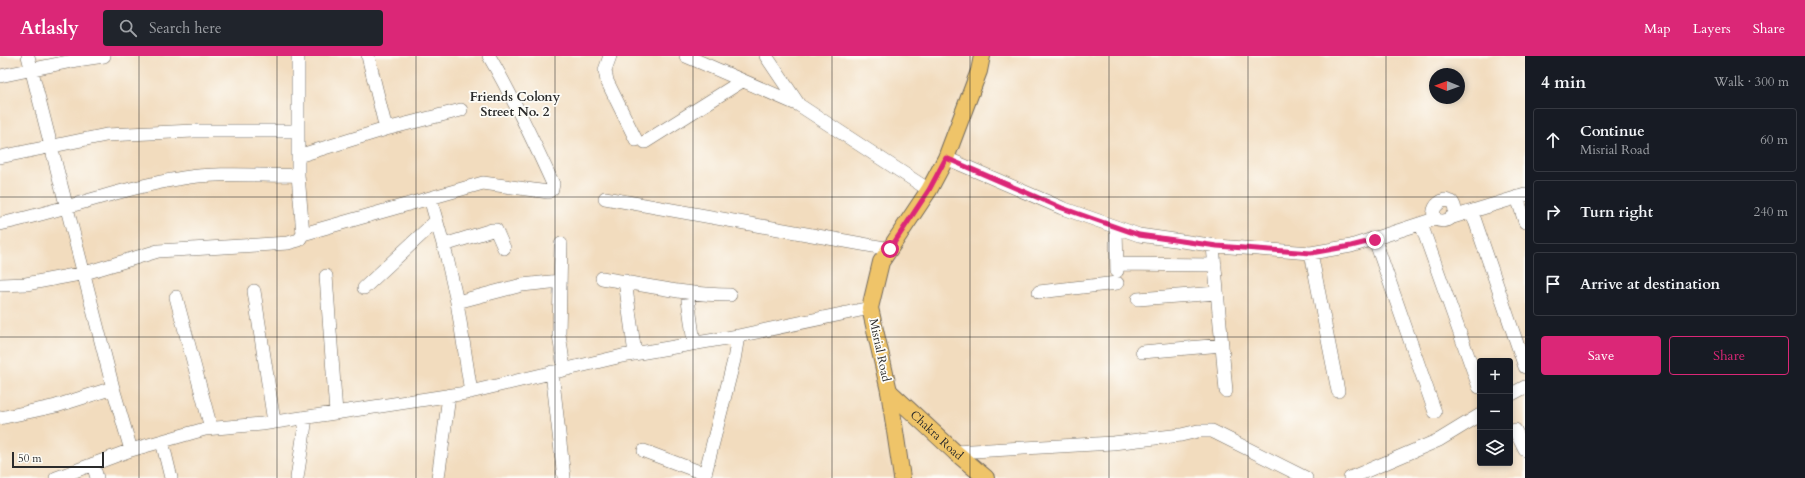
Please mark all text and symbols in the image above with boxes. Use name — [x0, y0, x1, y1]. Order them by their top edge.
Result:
search box — [103, 10, 383, 46]
text: Atlasly — [20, 15, 79, 41]
icon: search — [117, 17, 139, 39]
text: Search here — [149, 18, 222, 38]
text: Map — [1644, 19, 1671, 38]
text: Layers — [1693, 19, 1731, 38]
text: Share — [1753, 19, 1785, 38]
north arrow — [1429, 68, 1465, 104]
text: 4 min — [1541, 71, 1586, 94]
text: Walk · 300 m — [1714, 73, 1789, 91]
district label: Friends Colony Street No. 2 — [470, 88, 561, 121]
text: Continue — [1580, 121, 1645, 141]
icon: ahead — [1542, 129, 1564, 151]
text: 60 m — [1760, 131, 1788, 149]
text: Misrial Road — [1580, 141, 1650, 159]
icon: right — [1542, 201, 1564, 223]
text: Turn right — [1580, 202, 1653, 222]
text: 240 m — [1754, 203, 1788, 221]
route end — [1366, 231, 1384, 249]
route start — [881, 240, 899, 258]
icon: arrive — [1542, 273, 1564, 295]
text: Arrive at destination — [1580, 274, 1720, 294]
street label: Misrial Road — [865, 317, 895, 384]
button: Save — [1541, 336, 1661, 375]
button: Share — [1669, 336, 1789, 375]
map controls — [1477, 358, 1513, 466]
button: + — [1477, 358, 1513, 394]
button: − — [1477, 394, 1513, 430]
street label: Chakra Road — [907, 407, 967, 464]
button: layers — [1477, 430, 1513, 466]
scale bar — [12, 450, 104, 469]
text: 50 m — [18, 451, 42, 466]

